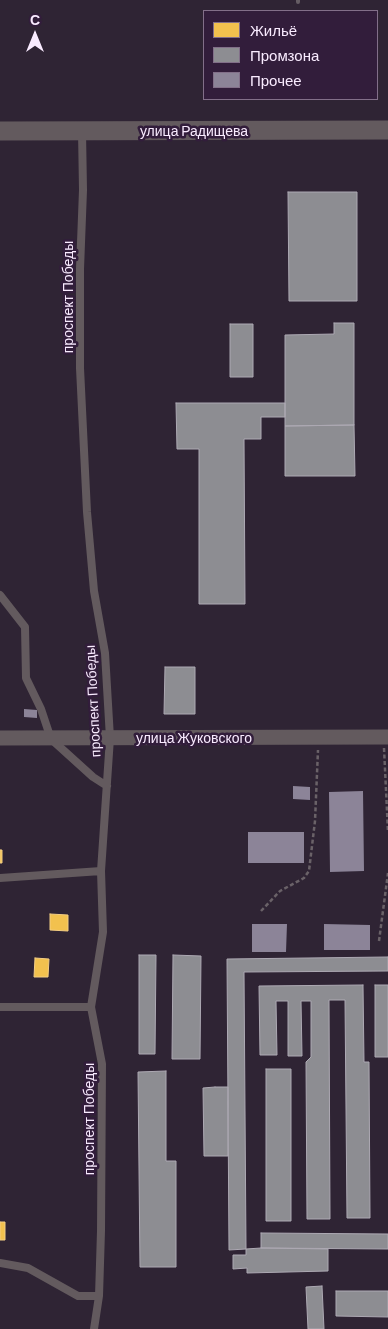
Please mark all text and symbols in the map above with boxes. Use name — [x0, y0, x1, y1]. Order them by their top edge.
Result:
north arrow — [10, 10, 60, 60]
legend — [203, 10, 378, 100]
text: С — [30, 11, 40, 28]
text: Жильё — [250, 21, 297, 39]
text: Промзона — [250, 46, 319, 64]
text: Прочее — [250, 71, 302, 89]
street label: улица Радищева — [140, 123, 248, 139]
street label: проспект Победы — [60, 241, 76, 353]
street label: проспект Победы — [82, 644, 104, 758]
street label: улица Жуковского — [136, 730, 252, 746]
street label: проспект Победы — [81, 1063, 97, 1175]

